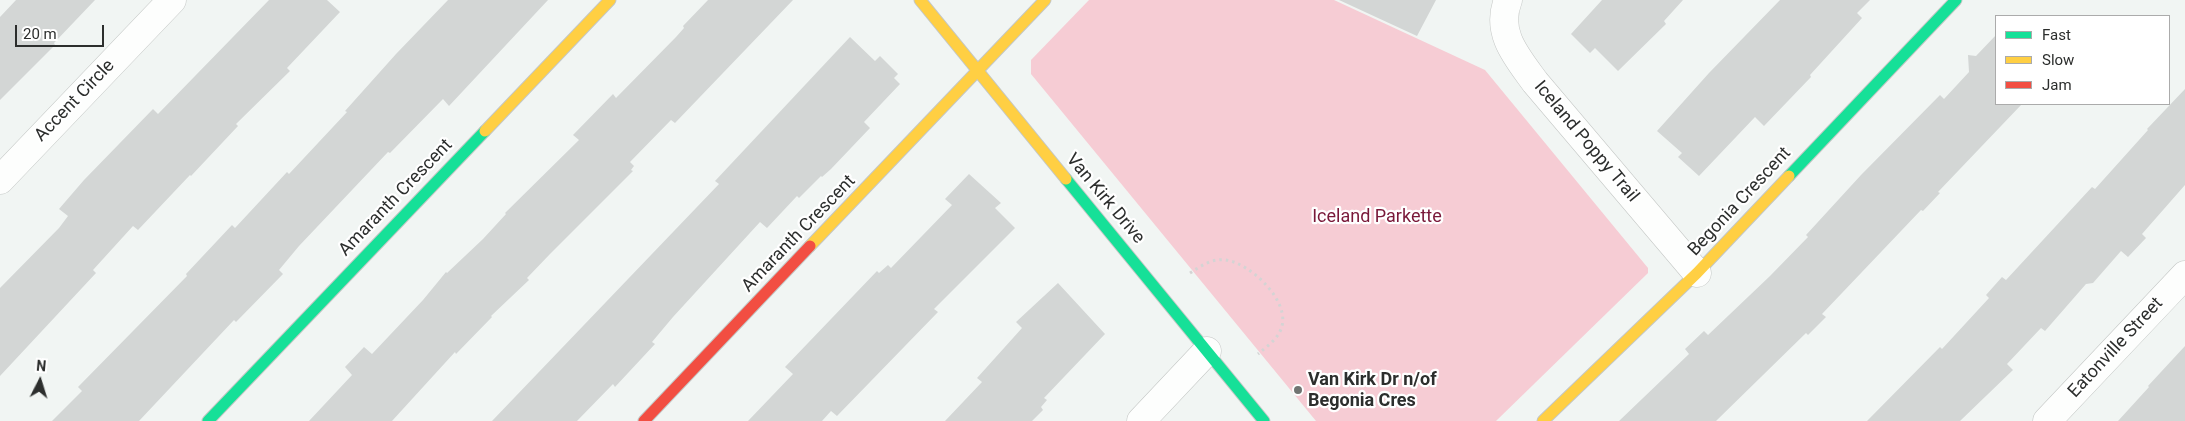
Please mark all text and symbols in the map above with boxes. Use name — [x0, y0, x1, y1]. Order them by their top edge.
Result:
scale bar — [18, 15, 106, 47]
legend — [1995, 15, 2170, 105]
text: 20 m — [23, 25, 57, 43]
text: Fast — [2042, 26, 2071, 44]
text: Slow — [2042, 51, 2074, 69]
street label: Accent Circle — [30, 55, 120, 147]
text: Jam — [2042, 76, 2072, 94]
street label: Iceland Poppy Trail — [1529, 77, 1643, 207]
street label: Amaranth Crescent — [335, 135, 457, 261]
street label: Begonia Crescent — [1684, 143, 1796, 261]
street label: Van Kirk Drive — [1061, 150, 1149, 248]
street label: Amaranth Crescent — [738, 171, 860, 297]
park label: Iceland Parkette — [1312, 206, 1442, 228]
street label: Eatonville Street — [2064, 293, 2168, 403]
north arrow — [15, 356, 65, 406]
text: N — [36, 358, 47, 374]
place label: Van Kirk Dr n/of Begonia Cres — [1308, 369, 1437, 412]
marker: Van Kirk Dr n/of Begonia Cres — [1292, 384, 1304, 396]

